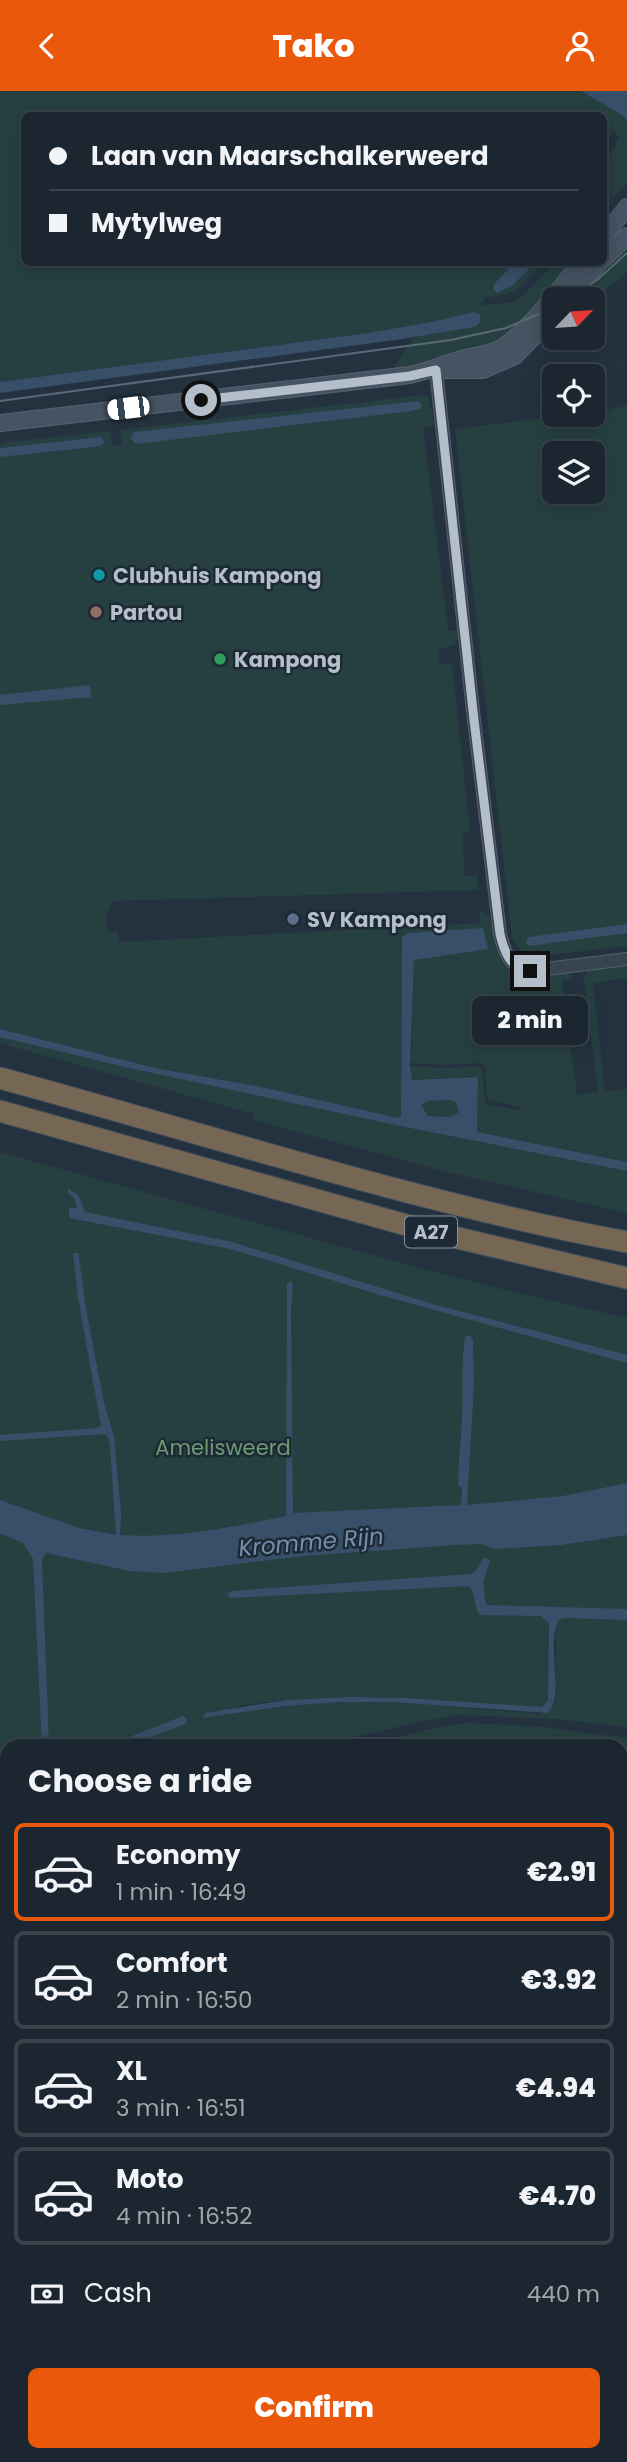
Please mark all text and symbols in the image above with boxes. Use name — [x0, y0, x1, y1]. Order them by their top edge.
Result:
text: Tako — [272, 23, 355, 68]
icon: back — [28, 27, 66, 65]
icon: person — [561, 27, 599, 65]
text: Laan van Maarschalkerweerd — [91, 138, 489, 174]
text: Mytylweg — [91, 205, 222, 241]
north arrow — [542, 287, 606, 350]
map controls — [542, 287, 605, 504]
button: locate — [542, 364, 605, 427]
route start — [185, 384, 217, 416]
car — [106, 395, 151, 421]
button: layers — [542, 441, 605, 504]
place label: Clubhuis Kampong — [113, 561, 321, 590]
marker: Clubhuis Kampong — [91, 567, 107, 583]
place label: Partou — [110, 598, 182, 627]
marker: Partou — [88, 604, 104, 620]
place label: Kampong — [234, 645, 341, 674]
marker: Kampong — [212, 651, 228, 667]
place label: SV Kampong — [307, 905, 447, 934]
marker: SV Kampong — [285, 911, 301, 927]
route end — [514, 955, 546, 987]
callout: 2 min — [472, 995, 588, 1045]
text: 2 min — [498, 1004, 562, 1036]
road number: A27 — [405, 1217, 457, 1247]
park label: Amelisweerd — [155, 1433, 291, 1462]
water label: Kromme Rijn — [237, 1520, 385, 1564]
text: Choose a ride — [28, 1758, 252, 1803]
text: Economy — [116, 1837, 240, 1873]
icon: car — [32, 1841, 95, 1904]
text: €2.91 — [527, 1854, 596, 1890]
text: 1 min · 16:49 — [116, 1876, 247, 1908]
text: Comfort — [116, 1945, 228, 1981]
icon: car — [32, 1949, 95, 2012]
text: €3.92 — [521, 1962, 596, 1998]
text: 2 min · 16:50 — [116, 1984, 252, 2016]
text: XL — [116, 2053, 147, 2089]
icon: car — [32, 2057, 95, 2120]
text: €4.94 — [516, 2070, 596, 2106]
text: 3 min · 16:51 — [116, 2092, 246, 2124]
text: Moto — [116, 2161, 184, 2197]
icon: car — [32, 2165, 95, 2228]
text: €4.70 — [519, 2178, 596, 2214]
text: 4 min · 16:52 — [116, 2200, 252, 2232]
icon: cash — [28, 2275, 66, 2313]
text: Cash — [84, 2275, 152, 2311]
text: 440 m — [527, 2278, 600, 2310]
button: Confirm — [28, 2368, 600, 2448]

